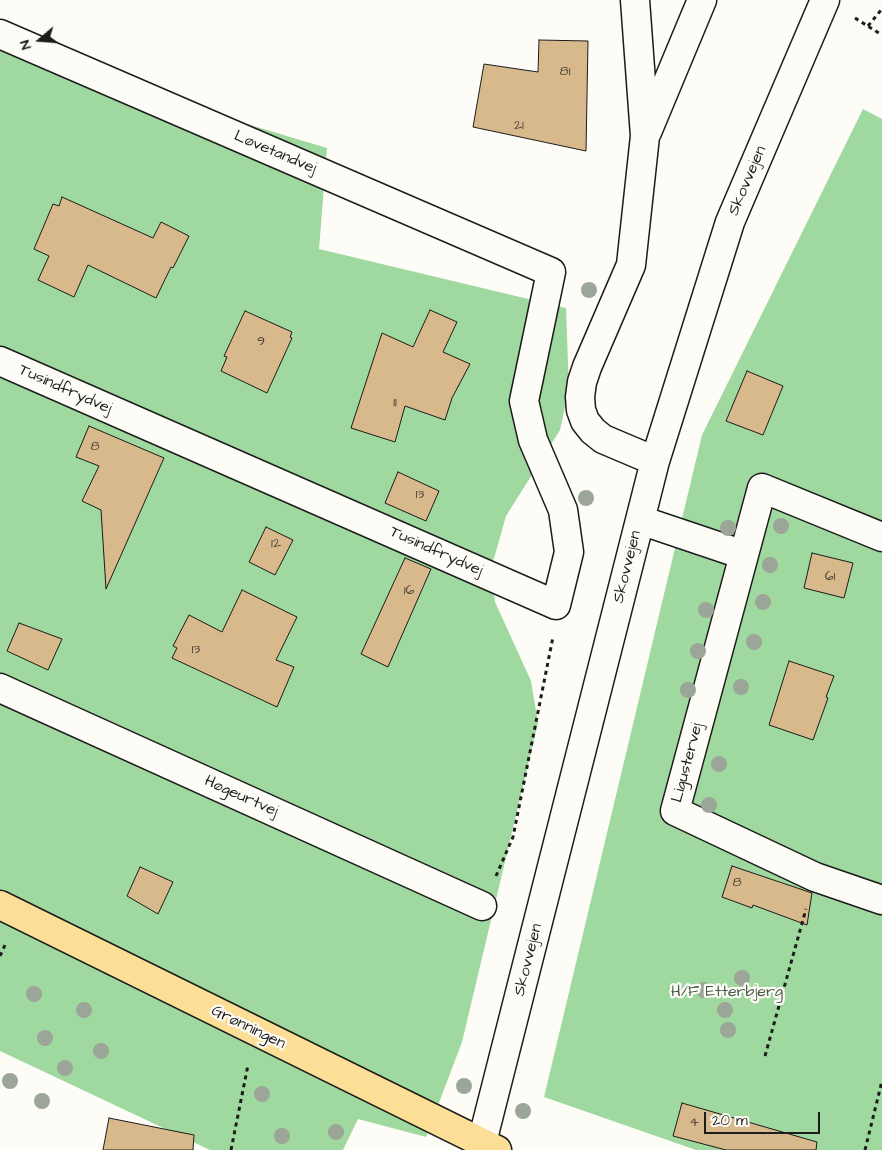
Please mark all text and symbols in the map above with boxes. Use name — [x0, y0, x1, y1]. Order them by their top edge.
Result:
north arrow — [15, 15, 65, 65]
text: N — [15, 37, 37, 52]
house number: 81 — [560, 64, 570, 80]
house number: 21 — [514, 118, 524, 134]
street label: Løvetandvej — [231, 127, 319, 179]
street label: Skovvejen — [725, 143, 771, 219]
house number: 9 — [257, 334, 265, 350]
street label: Tusindfrydvej — [15, 361, 115, 419]
house number: 11 — [393, 395, 397, 411]
house number: 8 — [90, 439, 100, 455]
house number: 13 — [416, 487, 424, 503]
street label: Tusindfrydvej — [386, 523, 486, 581]
street label: Skovvejen — [610, 529, 646, 605]
house number: 12 — [271, 536, 281, 552]
house number: 61 — [825, 569, 835, 585]
house number: 16 — [404, 583, 414, 599]
house number: 13 — [192, 642, 200, 658]
street label: Ligustervej — [668, 721, 708, 805]
street label: Høgeurtvej — [201, 772, 281, 822]
house number: 8 — [732, 875, 742, 891]
street label: Skovvejen — [511, 922, 547, 998]
park label: H/F Etterbjerg — [671, 983, 783, 1003]
street label: Grønningen — [208, 1002, 288, 1054]
scale bar — [707, 1102, 823, 1134]
text: 20 m — [712, 1110, 748, 1131]
house number: 4 — [689, 1115, 699, 1131]

